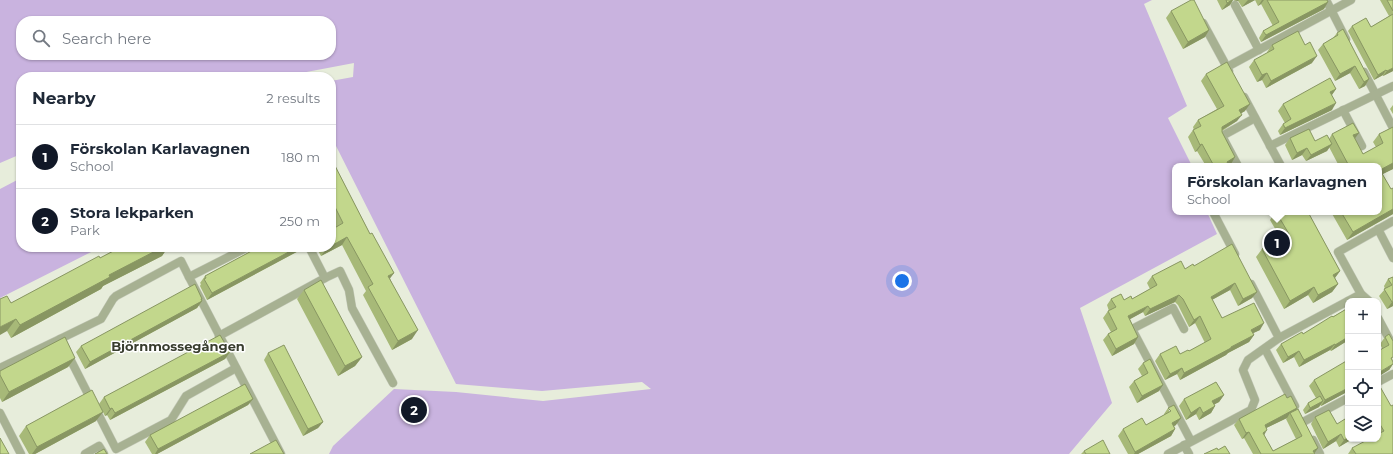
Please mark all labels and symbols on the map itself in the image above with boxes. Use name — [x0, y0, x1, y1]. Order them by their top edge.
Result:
pin: 1 — [1264, 228, 1290, 258]
your location — [892, 271, 912, 291]
district label: Björnmossegången — [111, 338, 245, 354]
pin: 2 — [401, 395, 427, 425]

